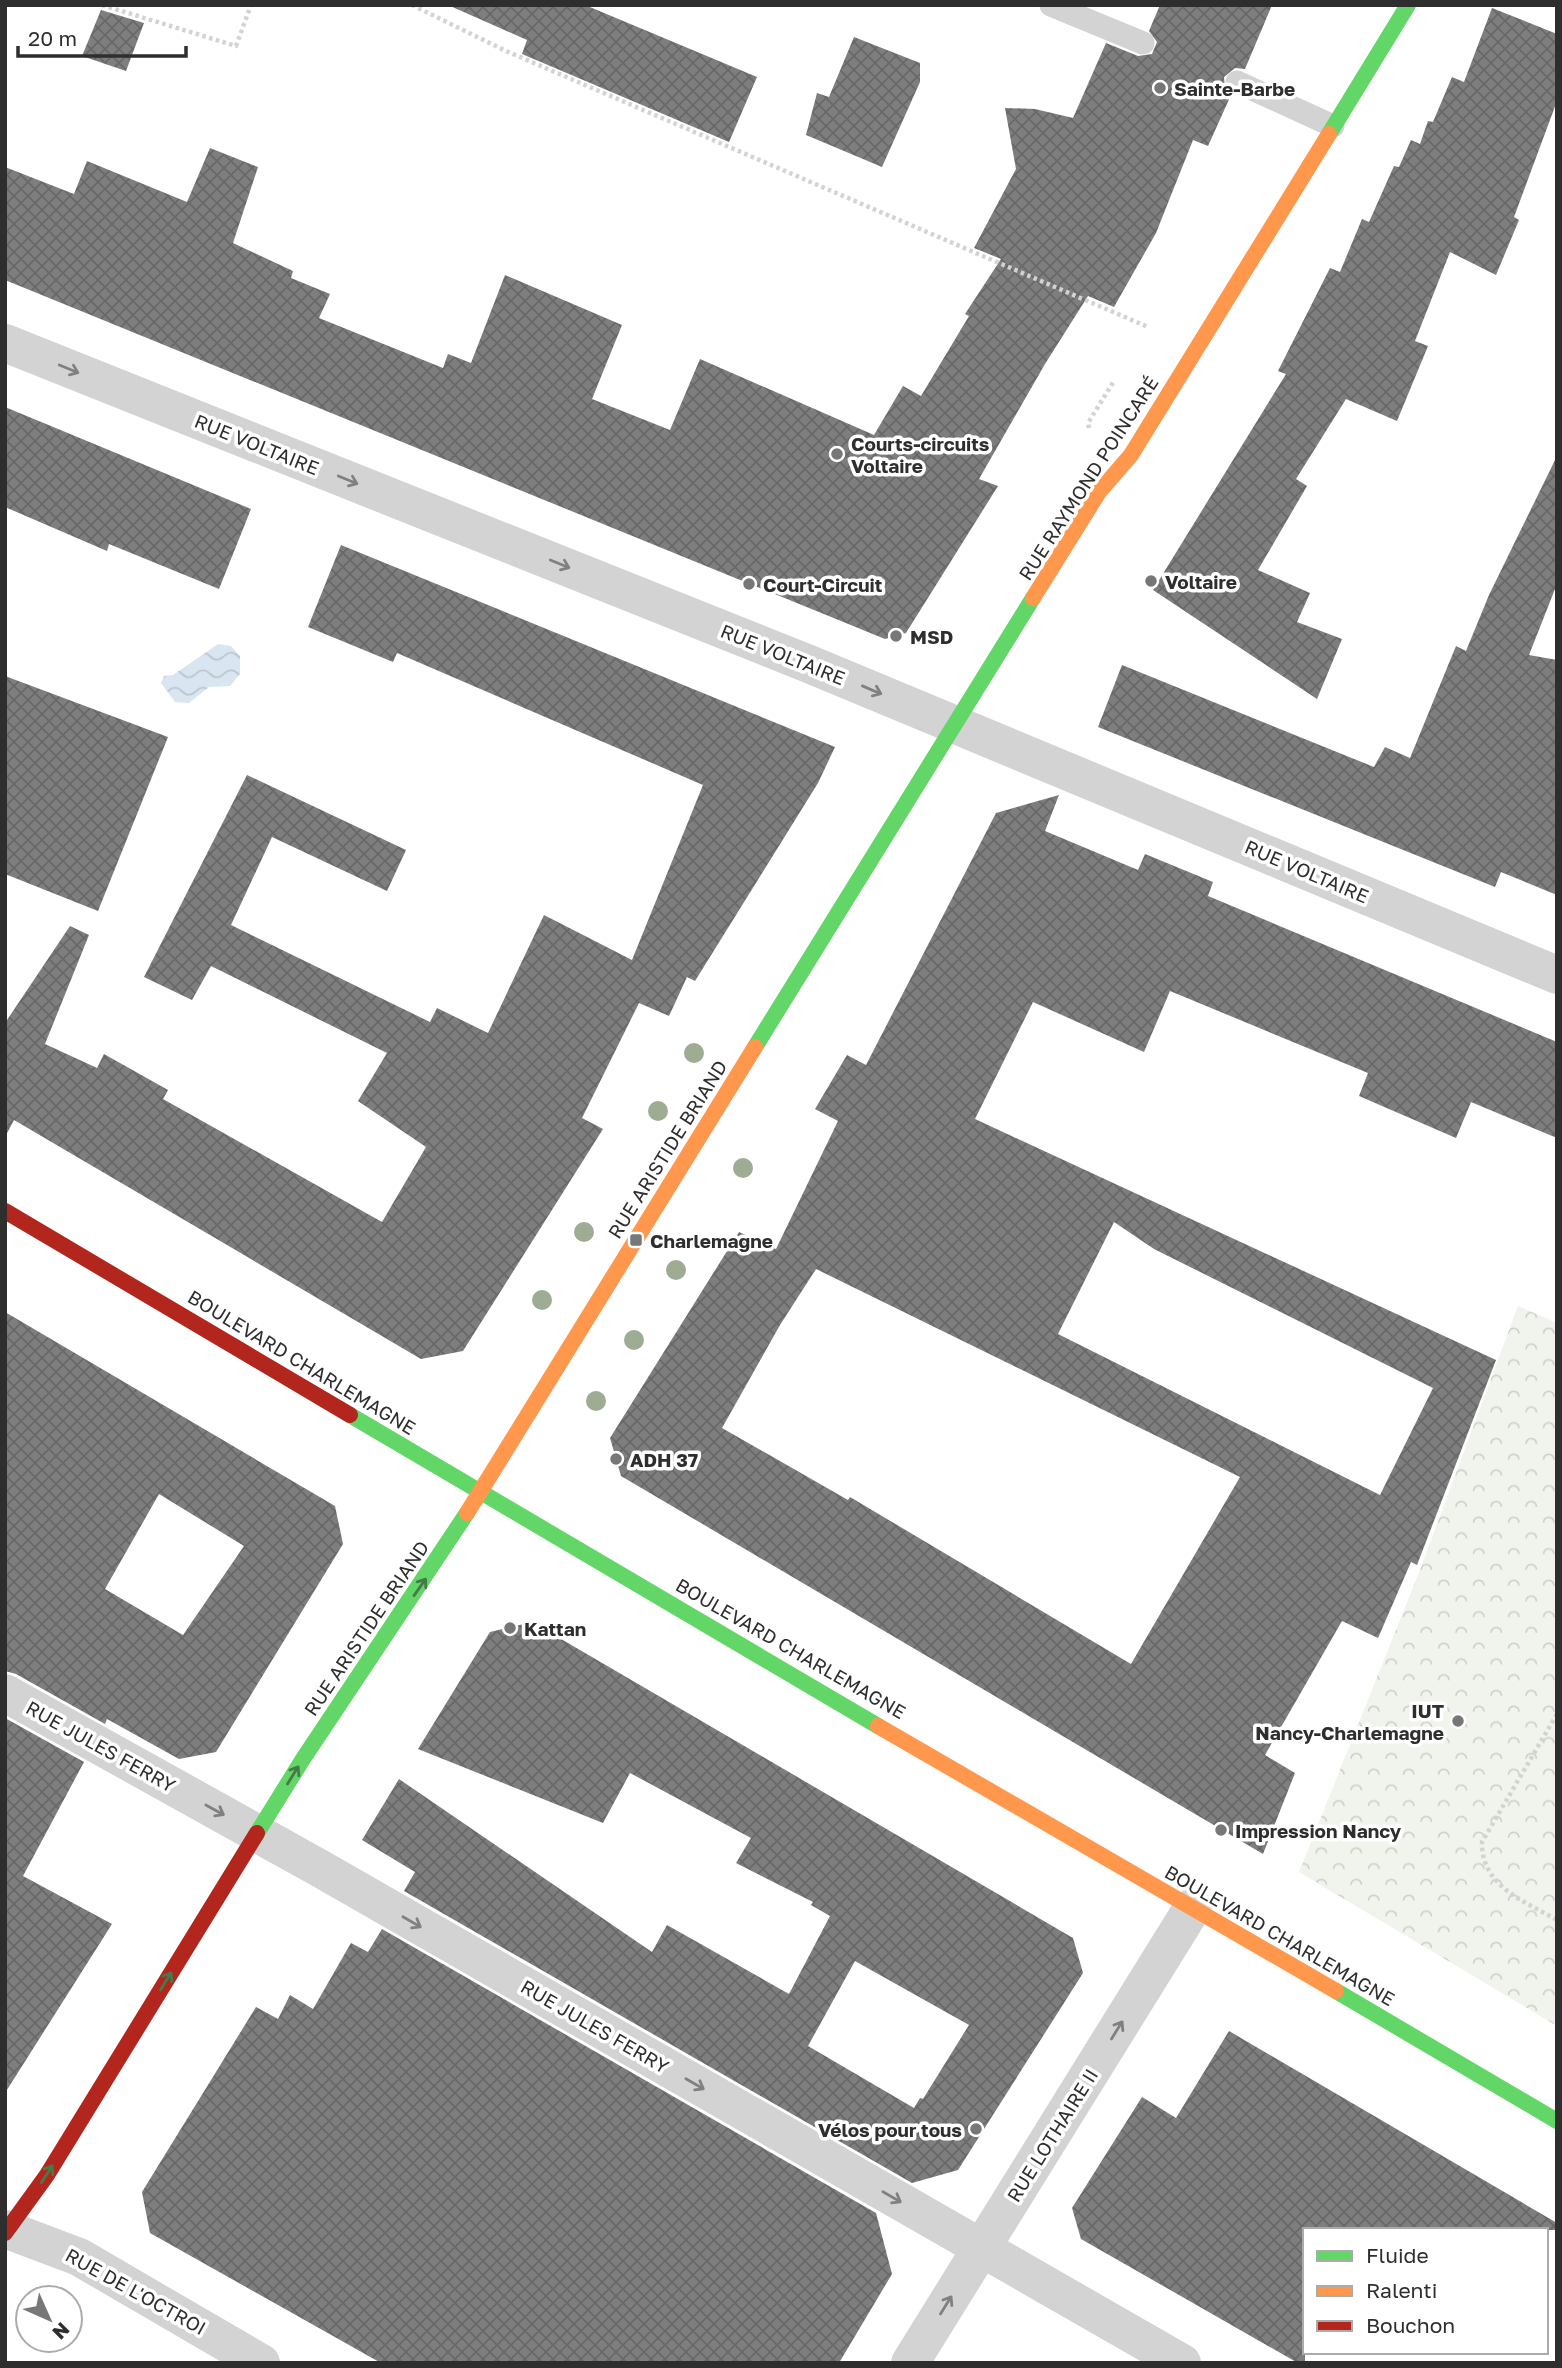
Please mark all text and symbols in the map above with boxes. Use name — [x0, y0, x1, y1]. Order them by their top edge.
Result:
scale bar — [18, 14, 186, 58]
text: 20 m — [28, 25, 77, 51]
place label: Sainte-Barbe — [1174, 77, 1295, 100]
marker: Sainte-Barbe — [1152, 80, 1168, 96]
one-way arrow — [57, 363, 79, 376]
street label: RUE RAYMOND POINCARÉ — [1013, 372, 1163, 584]
street label: RUE VOLTAIRE — [191, 409, 323, 479]
place label: Courts-circuits Voltaire — [851, 432, 990, 477]
marker: Courts-circuits Voltaire — [829, 446, 845, 462]
one-way arrow — [337, 475, 359, 488]
one-way arrow — [548, 559, 570, 572]
place label: Voltaire — [1165, 570, 1237, 593]
place label: Court-Circuit — [763, 573, 883, 596]
marker: Voltaire — [1143, 573, 1159, 589]
marker: Court-Circuit — [741, 576, 757, 592]
street label: RUE VOLTAIRE — [717, 619, 849, 689]
place label: MSD — [910, 625, 953, 648]
marker: MSD — [888, 628, 904, 644]
one-way arrow — [861, 684, 882, 697]
street label: RUE VOLTAIRE — [1242, 835, 1372, 907]
street label: RUE ARISTIDE BRIAND — [603, 1056, 731, 1242]
place label: Charlemagne — [650, 1229, 773, 1252]
marker: Charlemagne — [628, 1232, 644, 1248]
street label: BOULEVARD CHARLEMAGNE — [184, 1285, 420, 1439]
place label: ADH 37 — [630, 1448, 698, 1471]
marker: ADH 37 — [608, 1451, 624, 1467]
street label: RUE ARISTIDE BRIAND — [299, 1536, 433, 1720]
street label: BOULEVARD CHARLEMAGNE — [672, 1573, 910, 1723]
one-way arrow — [413, 1578, 427, 1597]
place label: Kattan — [524, 1617, 586, 1640]
marker: Kattan — [502, 1620, 518, 1636]
street label: RUE JULES FERRY — [22, 1695, 180, 1797]
place label: IUT Nancy-Charlemagne — [1255, 1699, 1444, 1744]
marker: IUT Nancy-Charlemagne — [1450, 1713, 1466, 1729]
one-way arrow — [286, 1766, 300, 1786]
one-way arrow — [204, 1803, 224, 1817]
place label: Impression Nancy — [1235, 1819, 1402, 1842]
marker: Impression Nancy — [1213, 1822, 1229, 1838]
street label: BOULEVARD CHARLEMAGNE — [1161, 1860, 1399, 2010]
one-way arrow — [402, 1915, 422, 1929]
one-way arrow — [160, 1971, 174, 1991]
street label: RUE JULES FERRY — [517, 1974, 673, 2078]
one-way arrow — [1111, 2020, 1125, 2040]
street label: RUE LOTHAIRE II — [1002, 2064, 1102, 2206]
one-way arrow — [684, 2077, 704, 2091]
place label: Vélos pour tous — [818, 2118, 962, 2141]
marker: Vélos pour tous — [968, 2121, 984, 2137]
one-way arrow — [39, 2165, 54, 2184]
one-way arrow — [881, 2191, 902, 2204]
legend — [1303, 2228, 1548, 2354]
text: Fluide — [1366, 2242, 1429, 2268]
street label: RUE DE L'OCTROI — [62, 2243, 210, 2339]
text: Ralenti — [1366, 2277, 1437, 2303]
north arrow — [14, 2284, 84, 2354]
one-way arrow — [939, 2296, 954, 2315]
text: Bouchon — [1366, 2312, 1455, 2338]
text: N — [48, 2318, 75, 2345]

